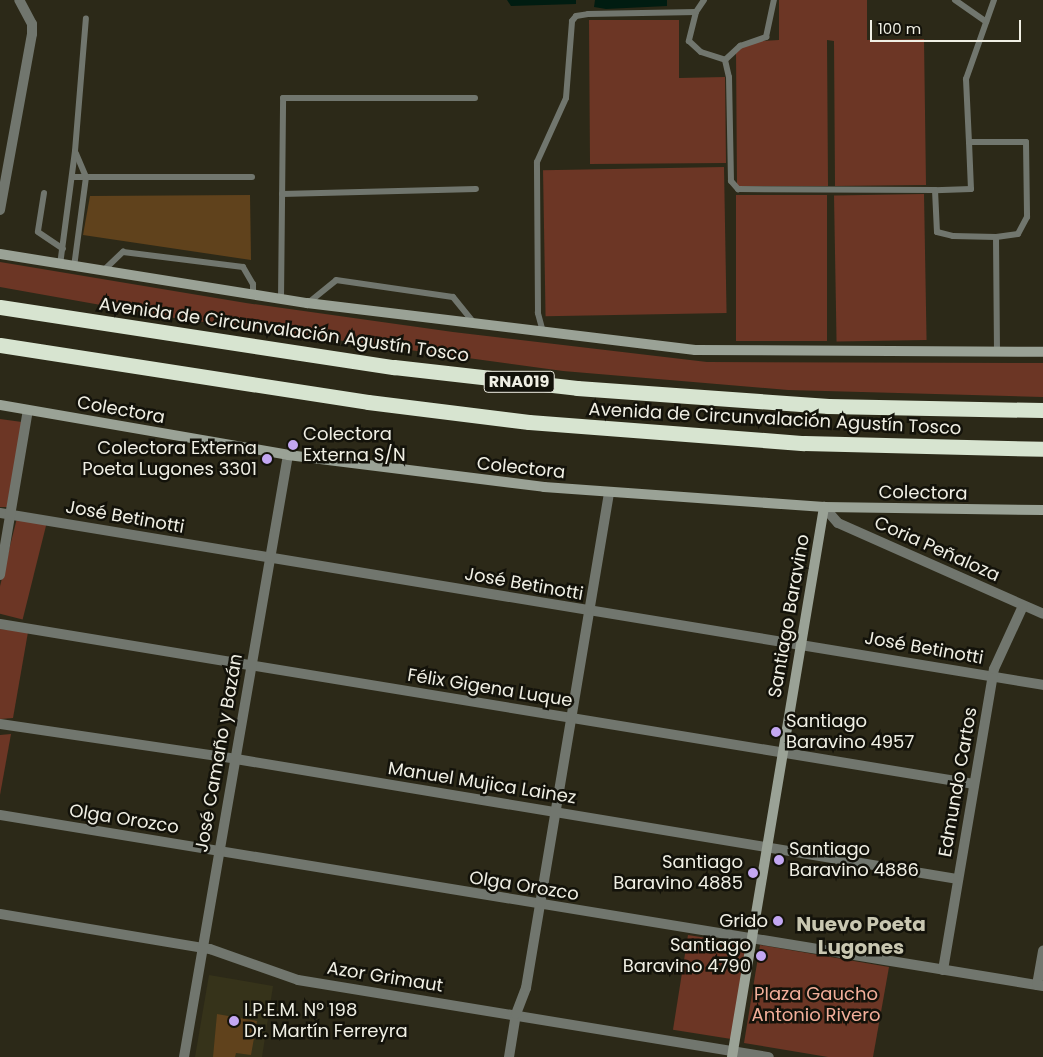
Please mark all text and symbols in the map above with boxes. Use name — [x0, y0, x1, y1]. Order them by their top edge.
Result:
scale bar — [873, 10, 1024, 42]
text: 100 m — [878, 18, 921, 39]
street label: Avenida de Circunvalación Agustín Tosco — [98, 293, 470, 367]
road number: RNA019 — [483, 368, 555, 396]
street label: Colectora — [75, 392, 167, 428]
street label: Avenida de Circunvalación Agustín Tosco — [588, 398, 962, 440]
place label: Colectora Externa S/N — [303, 424, 406, 466]
place label: Colectora Externa Poeta Lugones 3301 — [82, 438, 257, 480]
marker: Colectora Externa S/N — [287, 439, 299, 451]
marker: Colectora Externa Poeta Lugones 3301 — [261, 453, 273, 465]
street label: Colectora — [476, 453, 566, 483]
street label: Colectora — [878, 481, 968, 505]
street label: José Betinotti — [64, 496, 186, 538]
street label: Coria Peñaloza — [871, 512, 1003, 586]
street label: Santiago Baravino — [764, 533, 814, 699]
street label: José Betinotti — [463, 563, 585, 605]
street label: José Betinotti — [863, 627, 985, 669]
street label: José Camaño y Bazán — [191, 652, 247, 854]
street label: Félix Gigena Luque — [406, 664, 574, 712]
street label: Edmundo Cartos — [934, 705, 982, 859]
place label: Santiago Baravino 4957 — [786, 711, 914, 754]
marker: Santiago Baravino 4957 — [770, 726, 782, 738]
street label: Manuel Mujica Lainez — [386, 757, 578, 809]
street label: Olga Orozco — [68, 800, 180, 838]
place label: Santiago Baravino 4886 — [789, 839, 919, 882]
place label: Santiago Baravino 4885 — [613, 852, 743, 894]
marker: Santiago Baravino 4886 — [773, 854, 785, 866]
street label: Olga Orozco — [468, 867, 580, 905]
marker: Santiago Baravino 4885 — [747, 867, 759, 879]
place label: Grido — [719, 910, 768, 932]
district label: Nuevo Poeta Lugones — [796, 912, 926, 959]
marker: Grido — [772, 915, 784, 927]
place label: Santiago Baravino 4790 — [623, 935, 751, 978]
marker: Santiago Baravino 4790 — [755, 950, 767, 962]
street label: Azor Grimaut — [325, 957, 445, 997]
park label: Plaza Gaucho Antonio Rivero — [752, 984, 880, 1026]
place label: I.P.E.M. Nº 198 Dr. Martín Ferreyra — [244, 1000, 408, 1042]
marker: I.P.E.M. Nº 198 Dr. Martín Ferreyra — [228, 1015, 240, 1027]

